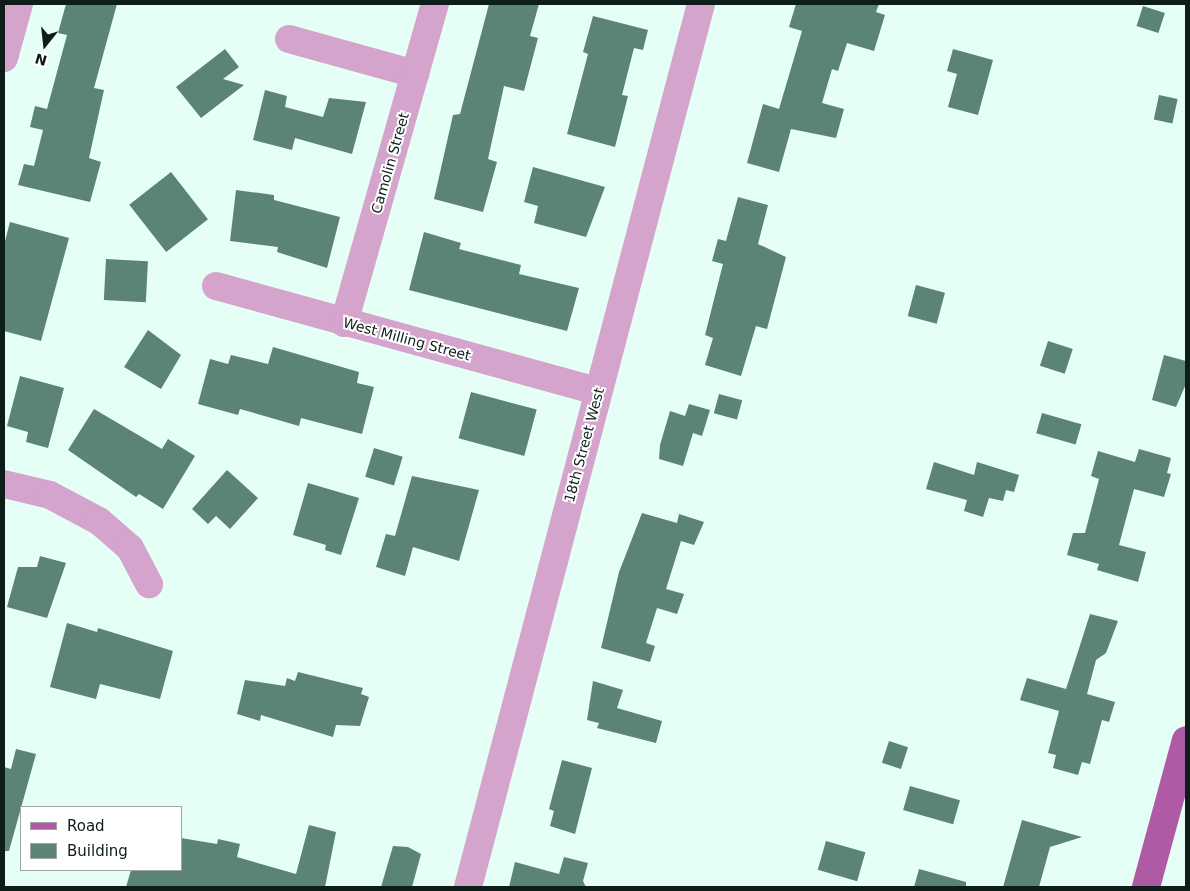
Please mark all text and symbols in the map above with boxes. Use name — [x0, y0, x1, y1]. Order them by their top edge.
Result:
north arrow — [20, 20, 70, 70]
text: N — [33, 50, 49, 69]
street label: Camolin Street — [368, 111, 412, 215]
street label: West Milling Street — [341, 314, 473, 364]
street label: 18th Street West — [561, 386, 607, 504]
legend — [20, 806, 182, 871]
text: Road — [67, 817, 105, 835]
text: Building — [67, 842, 128, 860]

